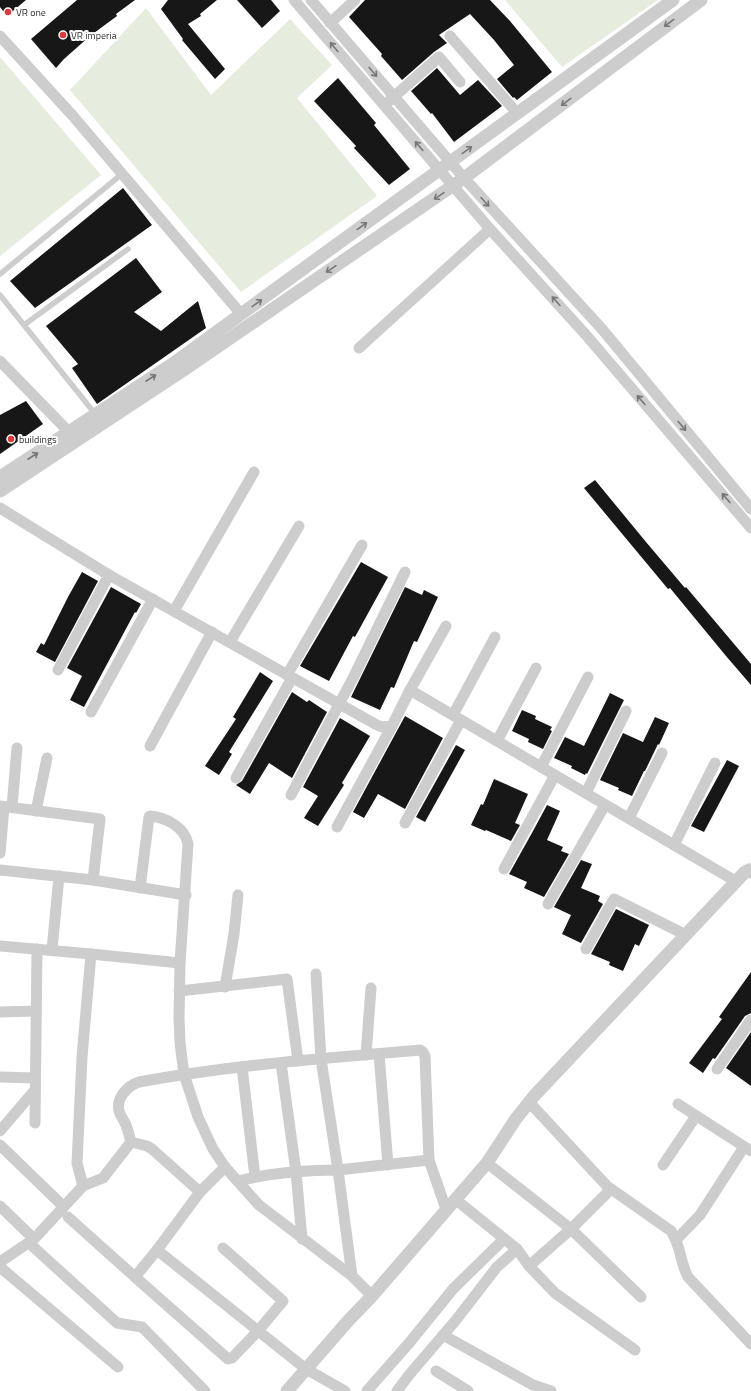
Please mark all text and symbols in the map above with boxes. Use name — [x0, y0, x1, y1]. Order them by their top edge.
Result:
place label: VR one — [16, 5, 46, 20]
marker: VR one — [3, 7, 13, 17]
one-way arrow — [664, 19, 675, 28]
place label: VR imperia — [71, 28, 117, 43]
marker: VR imperia — [58, 30, 68, 40]
one-way arrow — [330, 42, 339, 53]
one-way arrow — [368, 67, 377, 78]
one-way arrow — [560, 98, 571, 106]
one-way arrow — [414, 141, 423, 152]
one-way arrow — [461, 145, 472, 154]
one-way arrow — [433, 192, 444, 200]
one-way arrow — [480, 196, 489, 206]
one-way arrow — [356, 222, 367, 230]
one-way arrow — [326, 265, 337, 273]
one-way arrow — [552, 297, 561, 307]
one-way arrow — [251, 299, 262, 307]
one-way arrow — [145, 374, 157, 382]
one-way arrow — [636, 394, 645, 405]
one-way arrow — [678, 420, 687, 431]
place label: buildings — [19, 432, 57, 447]
marker: buildings — [6, 434, 16, 444]
one-way arrow — [27, 451, 39, 459]
one-way arrow — [721, 493, 730, 504]

